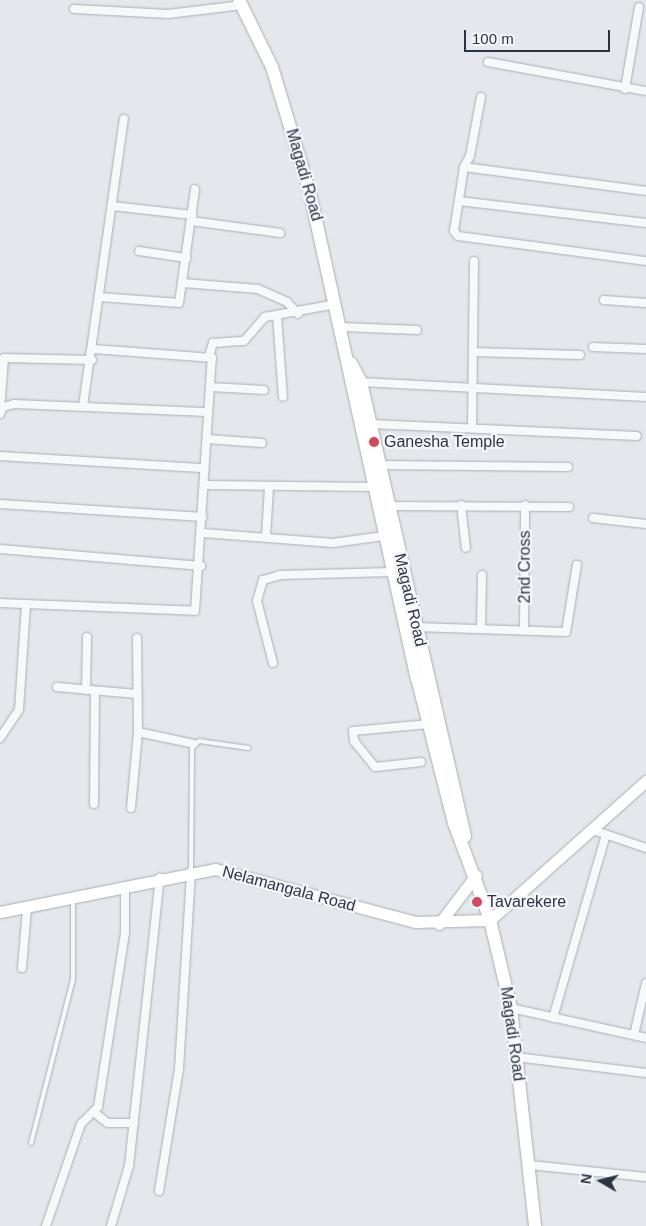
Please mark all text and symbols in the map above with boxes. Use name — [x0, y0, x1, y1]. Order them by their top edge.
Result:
scale bar — [466, 20, 612, 52]
text: 100 m — [472, 30, 514, 47]
street label: Magadi Road — [282, 127, 326, 223]
place label: Ganesha Temple — [384, 432, 505, 452]
marker: Ganesha Temple — [368, 436, 380, 448]
street label: 2nd Cross — [515, 531, 535, 603]
street label: Magadi Road — [390, 551, 430, 649]
street label: Nelamangala Road — [220, 862, 358, 916]
place label: Tavarekere — [487, 892, 566, 912]
marker: Tavarekere — [471, 896, 483, 908]
street label: Magadi Road — [496, 986, 528, 1082]
north arrow — [576, 1156, 626, 1206]
text: N — [578, 1173, 595, 1185]

